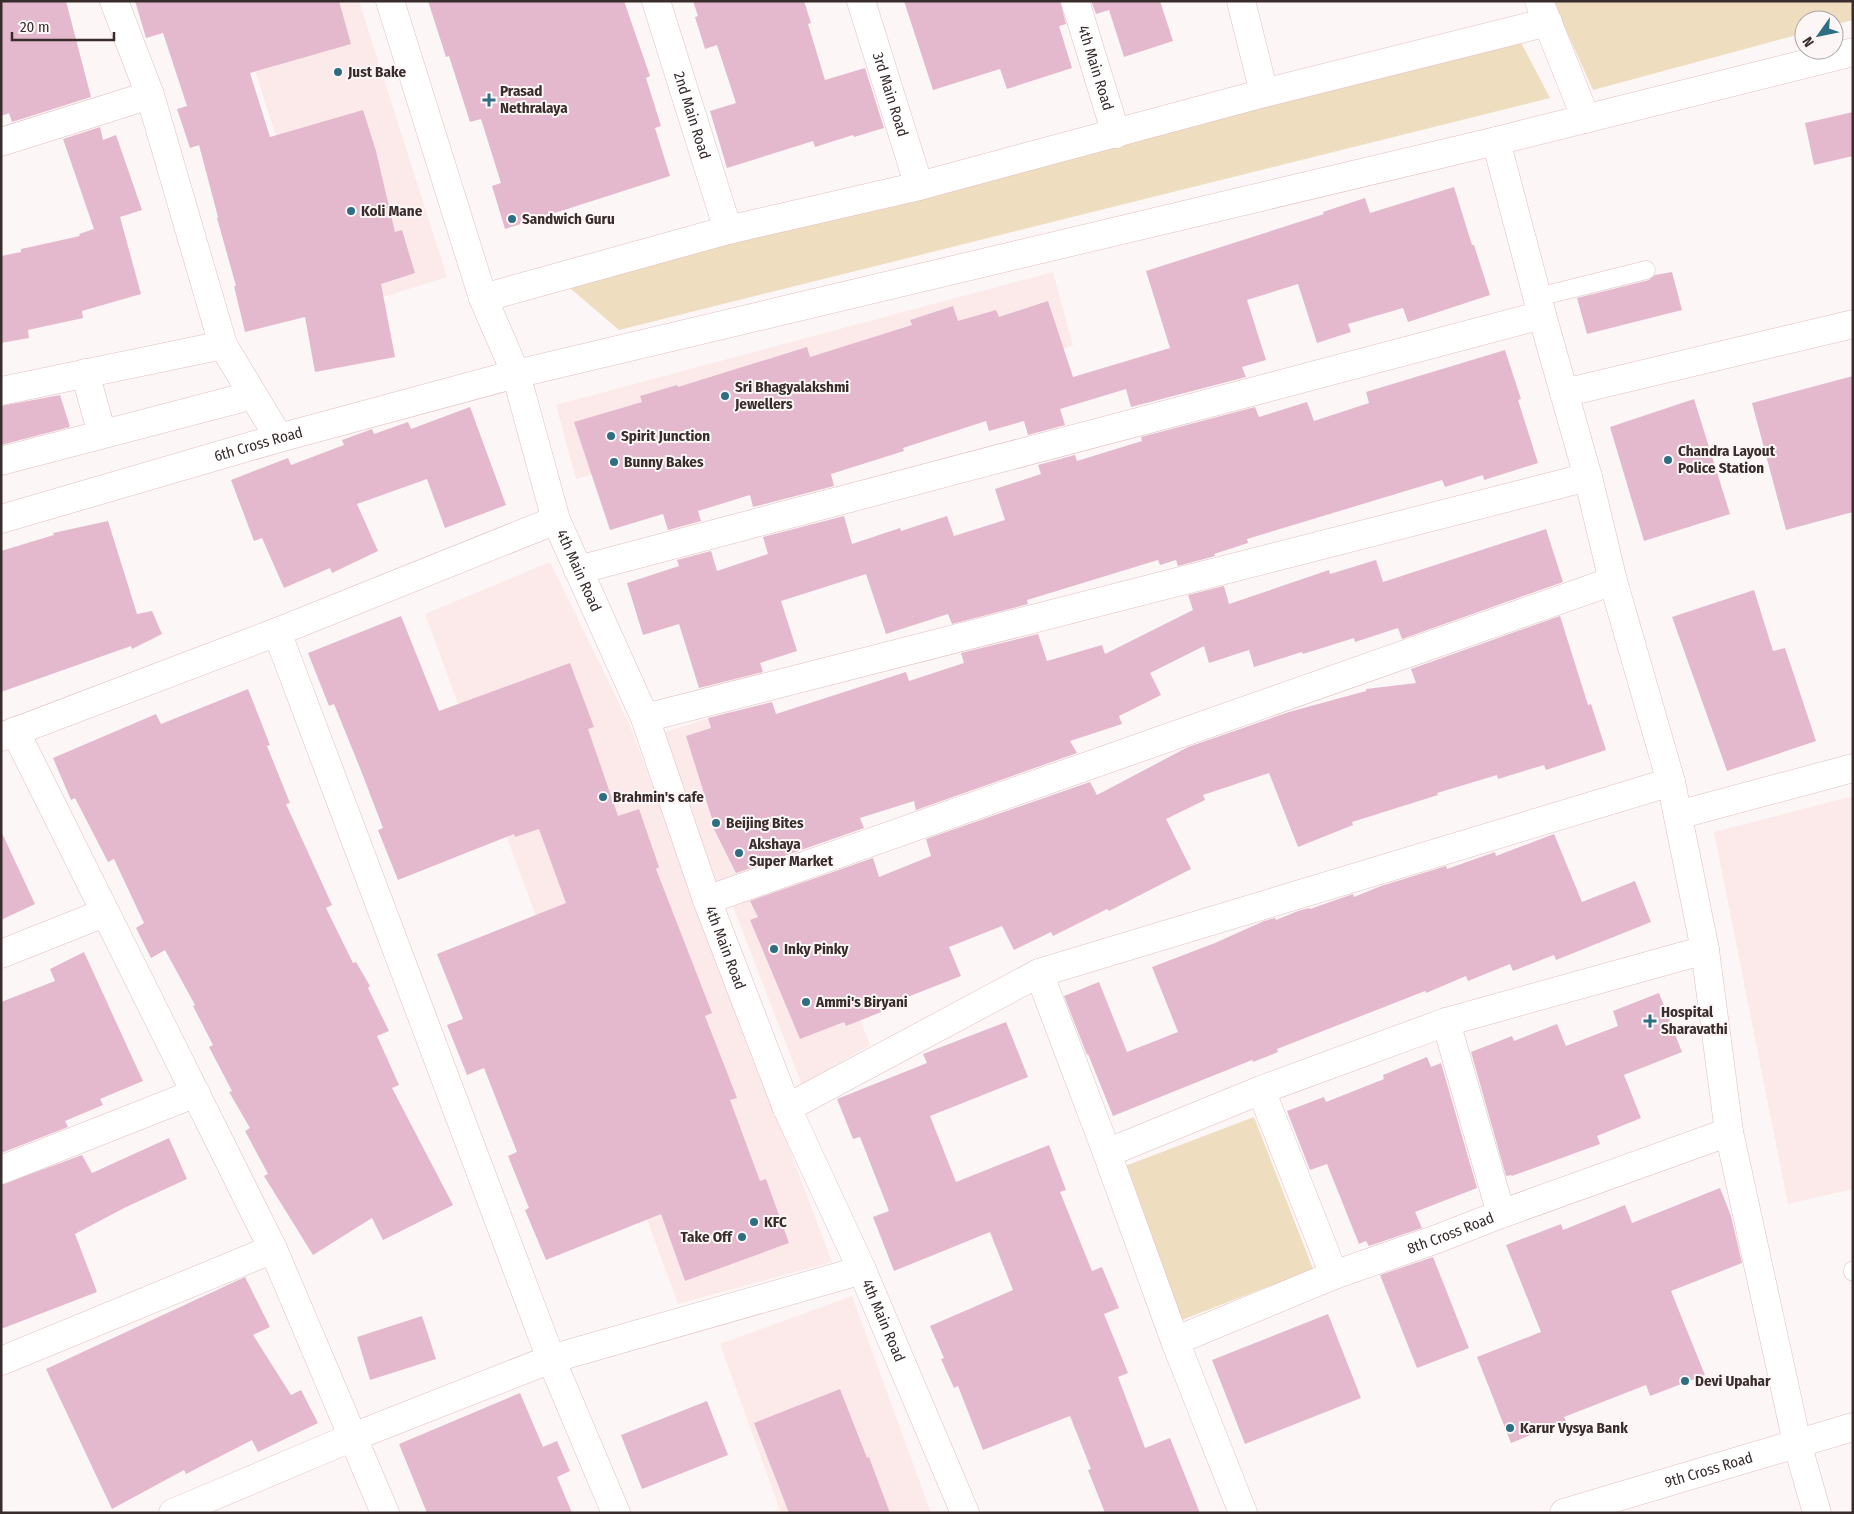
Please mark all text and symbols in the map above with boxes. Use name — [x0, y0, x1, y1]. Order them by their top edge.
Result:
scale bar — [12, 10, 115, 42]
north arrow — [1794, 10, 1844, 60]
text: 20 m — [20, 18, 50, 36]
street label: 4th Main Road — [1074, 23, 1117, 113]
text: N — [1799, 34, 1818, 50]
street label: 3rd Main Road — [869, 50, 912, 139]
place label: Just Bake — [347, 63, 406, 81]
marker: Just Bake — [332, 66, 344, 78]
street label: 2nd Main Road — [670, 70, 714, 161]
place label: Prasad Nethralaya — [500, 82, 568, 117]
marker: Prasad Nethralaya — [482, 93, 496, 107]
place label: Koli Mane — [361, 202, 423, 220]
marker: Koli Mane — [345, 205, 357, 217]
place label: Sandwich Guru — [522, 210, 615, 228]
marker: Sandwich Guru — [506, 213, 518, 225]
place label: Sri Bhagyalakshmi Jewellers — [734, 378, 849, 413]
marker: Sri Bhagyalakshmi Jewellers — [719, 390, 731, 402]
street label: 6th Cross Road — [212, 423, 305, 465]
place label: Spirit Junction — [621, 427, 710, 445]
marker: Spirit Junction — [605, 430, 617, 442]
place label: Chandra Layout Police Station — [1678, 442, 1776, 477]
place label: Bunny Bakes — [624, 453, 704, 471]
marker: Chandra Layout Police Station — [1662, 454, 1674, 466]
marker: Bunny Bakes — [608, 456, 620, 468]
street label: 4th Main Road — [553, 527, 605, 614]
place label: Brahmin's cafe — [613, 788, 704, 806]
marker: Brahmin's cafe — [597, 791, 609, 803]
place label: Beijing Bites — [726, 814, 804, 832]
marker: Beijing Bites — [710, 817, 722, 829]
place label: Akshaya Super Market — [748, 835, 834, 870]
marker: Akshaya Super Market — [733, 847, 745, 859]
street label: 4th Main Road — [701, 903, 750, 992]
place label: Inky Pinky — [784, 940, 849, 958]
marker: Inky Pinky — [768, 943, 780, 955]
place label: Ammi's Biryani — [815, 993, 908, 1011]
marker: Ammi's Biryani — [800, 996, 812, 1008]
place label: Hospital Sharavathi — [1661, 1003, 1728, 1038]
marker: Hospital Sharavathi — [1643, 1014, 1657, 1028]
street label: 8th Cross Road — [1405, 1209, 1497, 1258]
place label: KFC — [764, 1213, 787, 1231]
marker: KFC — [748, 1216, 760, 1228]
place label: Take Off — [680, 1228, 733, 1246]
marker: Take Off — [736, 1231, 748, 1243]
street label: 4th Main Road — [858, 1276, 909, 1364]
place label: Devi Upahar — [1695, 1372, 1771, 1390]
marker: Devi Upahar — [1679, 1375, 1691, 1387]
place label: Karur Vysya Bank — [1520, 1419, 1628, 1437]
marker: Karur Vysya Bank — [1504, 1422, 1516, 1434]
street label: 9th Cross Road — [1663, 1448, 1755, 1492]

